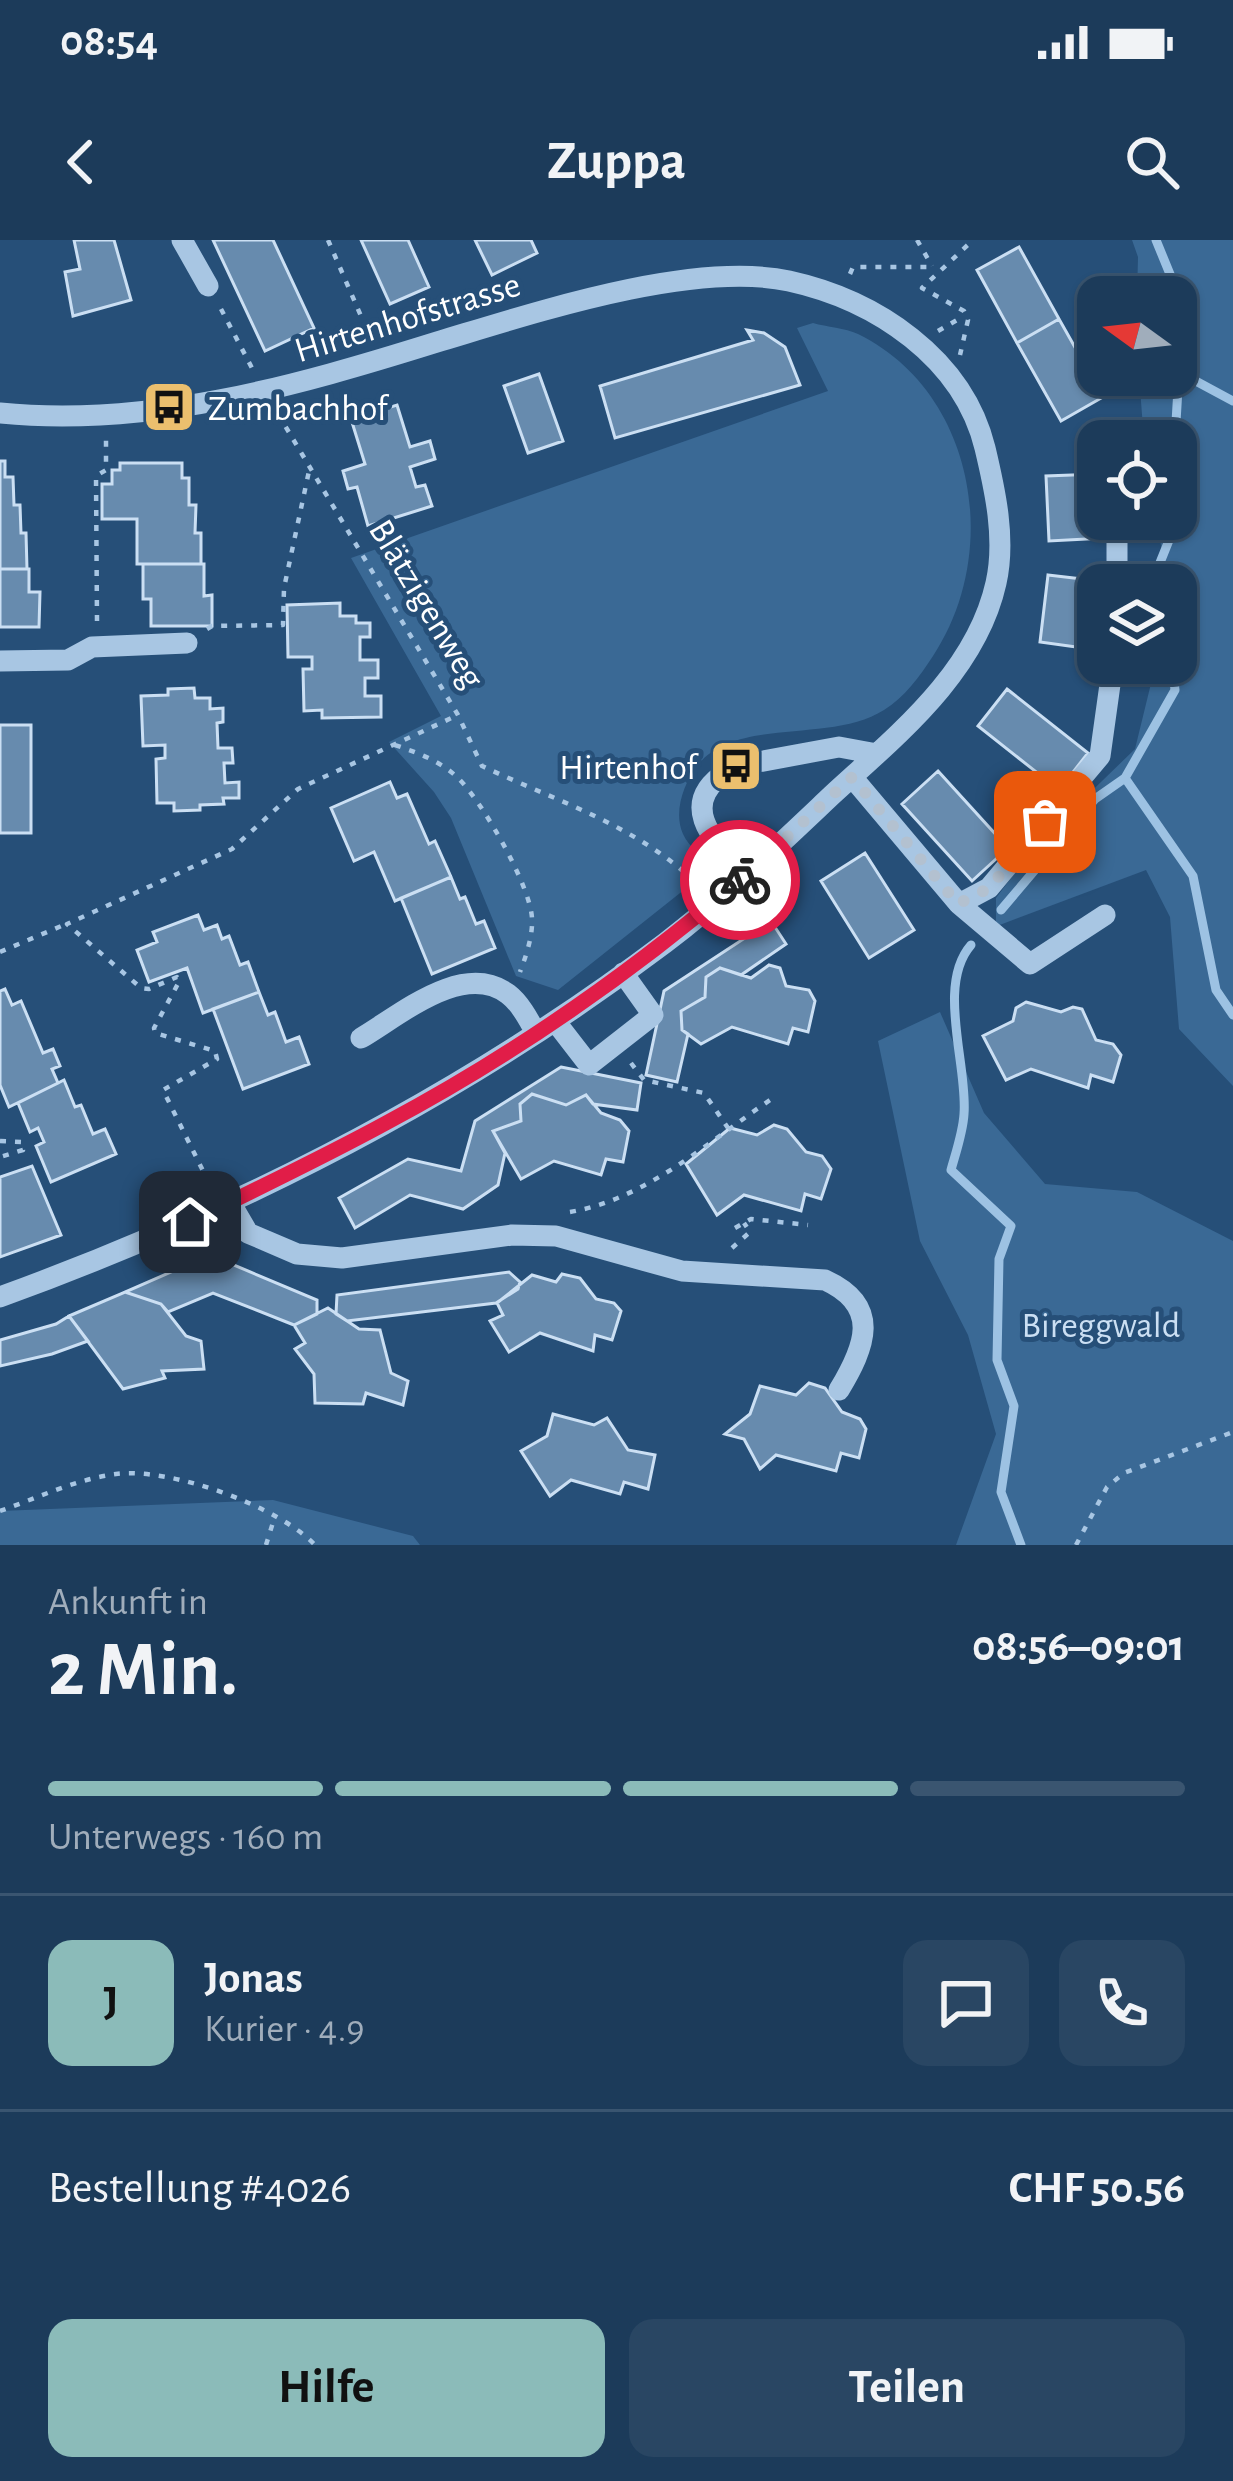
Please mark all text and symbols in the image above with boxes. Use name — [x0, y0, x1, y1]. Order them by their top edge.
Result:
text: 08:54 — [60, 19, 158, 64]
icon: back — [48, 129, 114, 195]
icon: search — [1119, 129, 1185, 195]
text: Zuppa — [547, 135, 686, 189]
street label: Hirtenhofstrasse — [291, 267, 525, 369]
north arrow — [1077, 276, 1197, 396]
map controls — [1077, 276, 1197, 684]
bus stop icon: Zumbachhof — [141, 379, 197, 435]
place label: Zumbachhof — [208, 391, 390, 427]
button: locate — [1077, 420, 1197, 540]
street label: Blätzigenweg — [362, 514, 491, 695]
button: layers — [1077, 564, 1197, 684]
bus stop icon: Hirtenhof — [708, 738, 764, 794]
place label: Hirtenhof — [559, 750, 699, 786]
pin — [994, 771, 1096, 873]
icon: bag — [1012, 789, 1078, 855]
courier — [680, 820, 800, 940]
icon: bike — [707, 847, 773, 913]
pin — [139, 1171, 241, 1273]
icon: home — [157, 1189, 223, 1255]
park label: Bireggwald — [1022, 1308, 1180, 1344]
text: Ankunft in — [48, 1583, 208, 1622]
text: 08:56–09:01 — [972, 1624, 1185, 1669]
text: 2 Min. — [48, 1632, 238, 1710]
text: Unterwegs · 160 m — [48, 1818, 323, 1857]
button: chat — [903, 1940, 1029, 2066]
button: phone — [1059, 1940, 1185, 2066]
text: Jonas — [204, 1956, 303, 2001]
text: J — [103, 1980, 119, 2025]
text: Kurier · 4.9 — [204, 2010, 365, 2049]
text: Bestellung #4026 — [48, 2166, 351, 2211]
text: CHF 50.56 — [1009, 2166, 1185, 2211]
button: Hilfe — [48, 2319, 605, 2457]
button: Teilen — [629, 2319, 1185, 2457]

